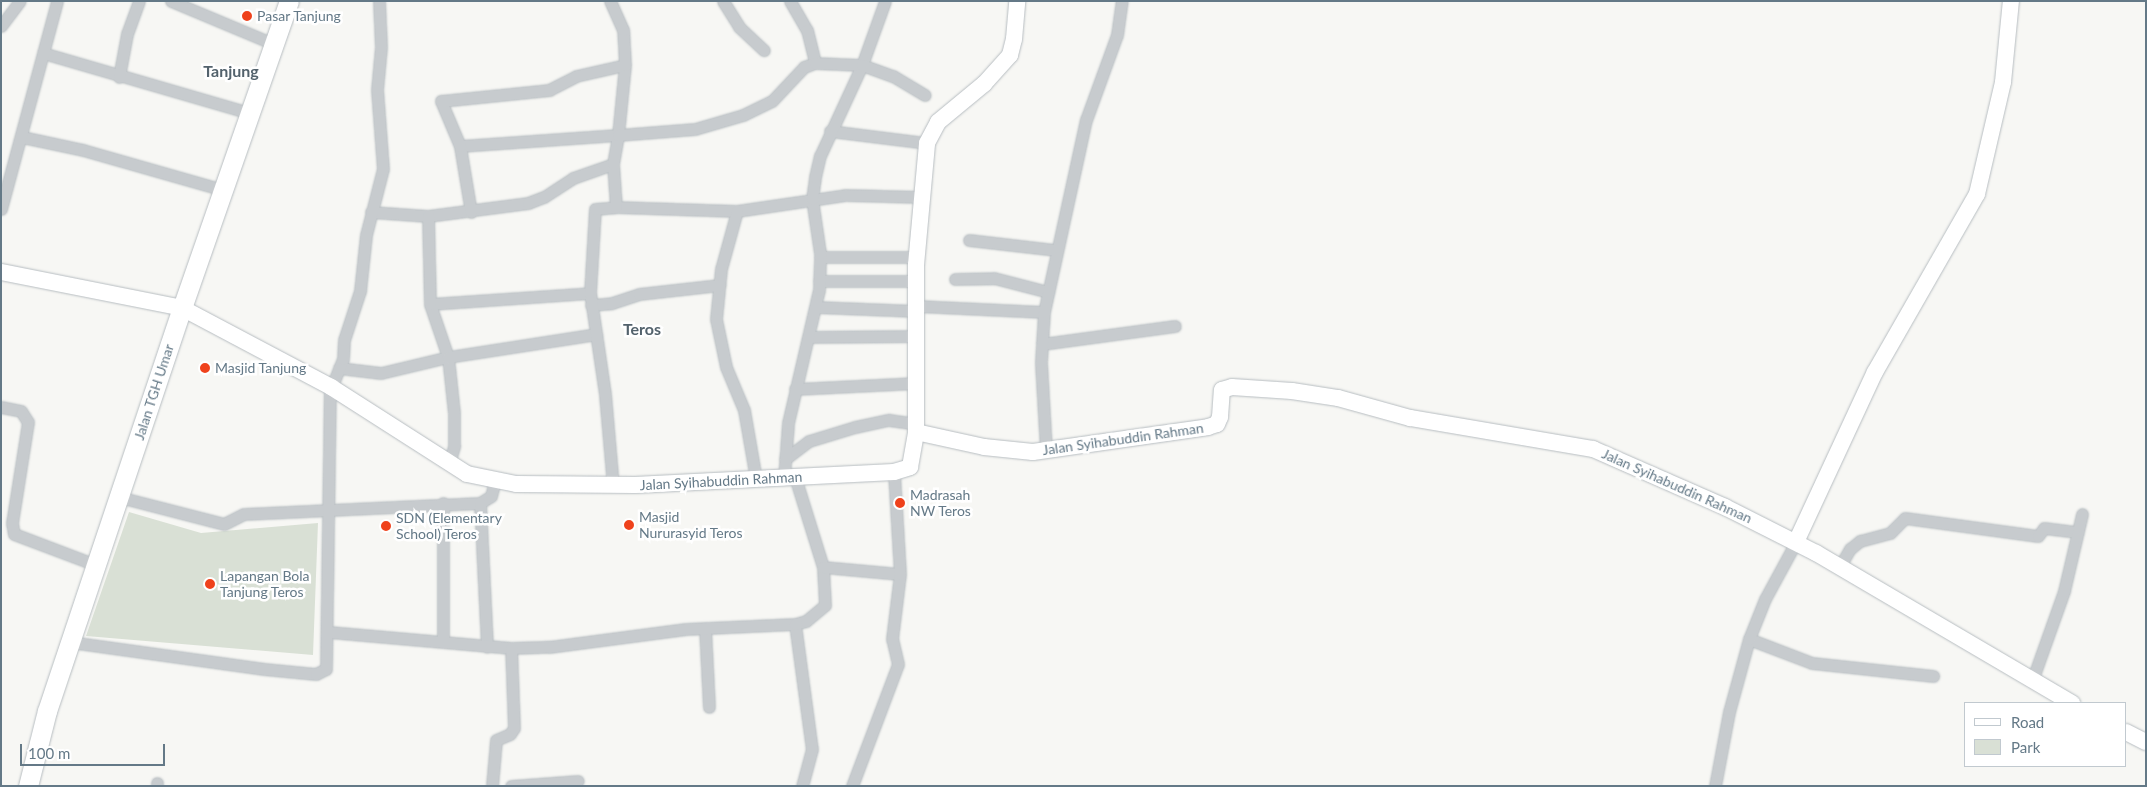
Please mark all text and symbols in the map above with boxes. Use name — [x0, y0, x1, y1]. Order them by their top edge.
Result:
place label: Pasar Tanjung — [257, 8, 342, 24]
marker: Pasar Tanjung — [241, 10, 253, 22]
district label: Tanjung — [203, 61, 259, 81]
district label: Teros — [623, 319, 661, 339]
street label: Jalan TGH Umar — [131, 342, 177, 442]
place label: Masjid Tanjung — [215, 360, 307, 376]
marker: Masjid Tanjung — [199, 362, 211, 374]
street label: Jalan Syihabuddin Rahman — [1041, 419, 1205, 459]
street label: Jalan Syihabuddin Rahman — [1599, 445, 1755, 527]
street label: Jalan Syihabuddin Rahman — [639, 468, 803, 494]
place label: Madrasah NW Teros — [910, 487, 972, 520]
marker: Madrasah NW Teros — [894, 497, 906, 509]
place label: Masjid Nururasyid Teros — [639, 509, 743, 542]
place label: SDN (Elementary School) Teros — [396, 510, 502, 542]
marker: Masjid Nururasyid Teros — [623, 519, 635, 531]
marker: SDN (Elementary School) Teros — [380, 520, 392, 532]
place label: Lapangan Bola Tanjung Teros — [220, 568, 310, 600]
marker: Lapangan Bola Tanjung Teros — [204, 578, 216, 590]
legend — [1964, 702, 2127, 767]
text: Road — [2011, 713, 2044, 731]
scale bar — [22, 734, 168, 766]
text: Park — [2011, 738, 2040, 756]
text: 100 m — [28, 744, 70, 762]

